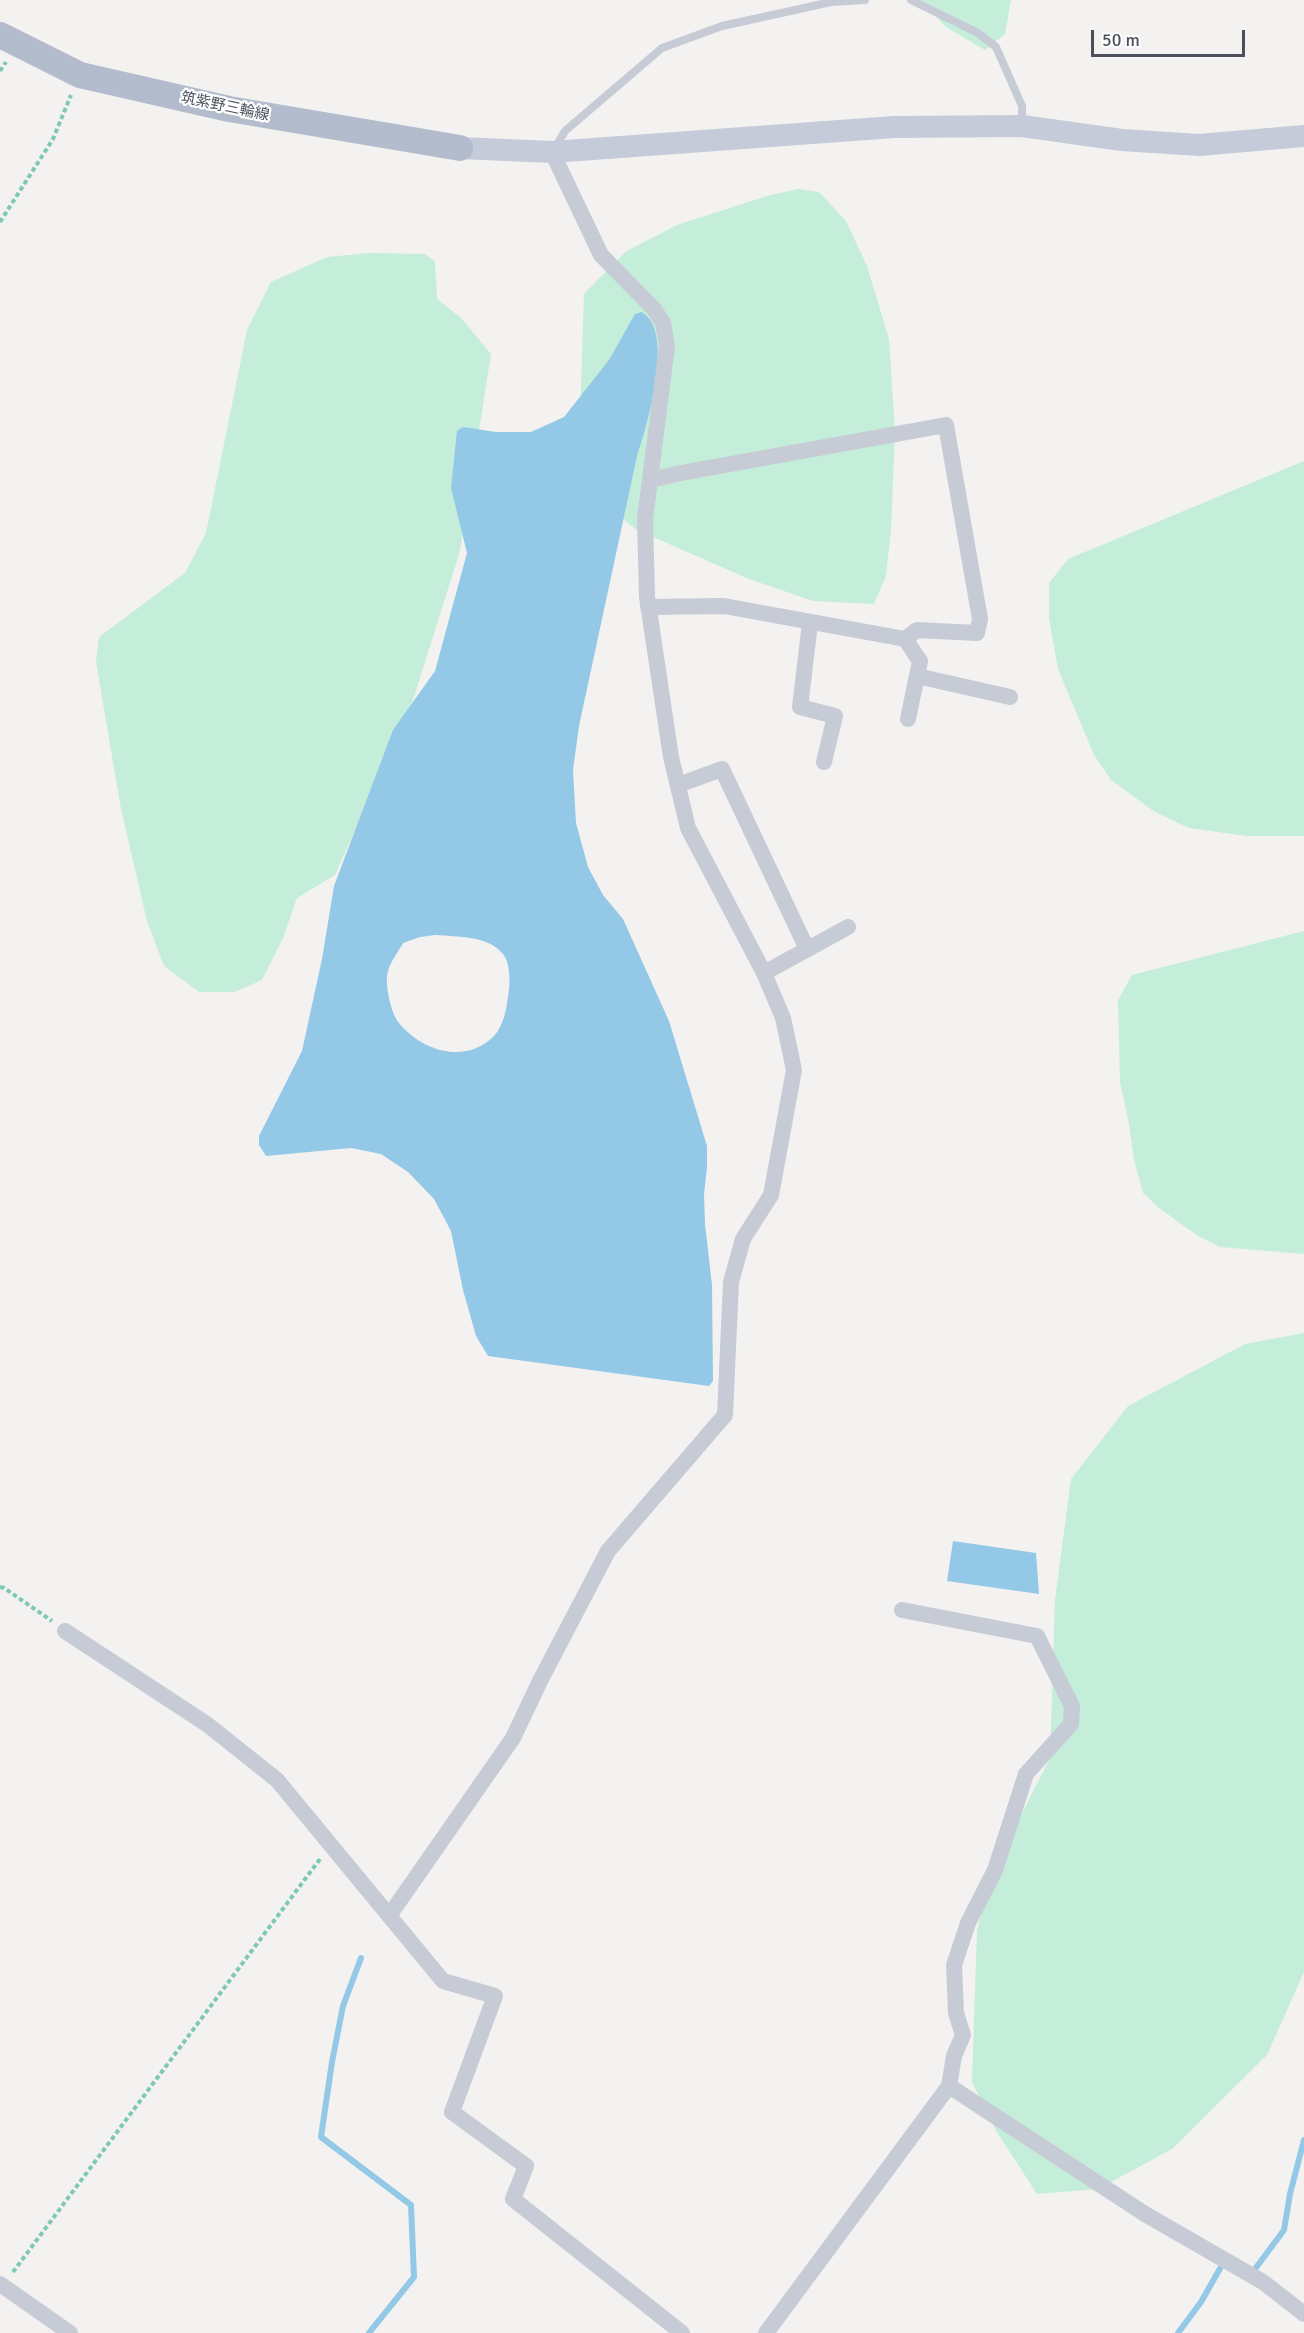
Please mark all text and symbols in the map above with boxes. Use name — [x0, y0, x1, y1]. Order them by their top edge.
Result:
scale bar — [1094, 18, 1248, 56]
text: 50 m — [1102, 29, 1140, 51]
street label: 筑紫野三輪線 — [179, 89, 271, 125]

